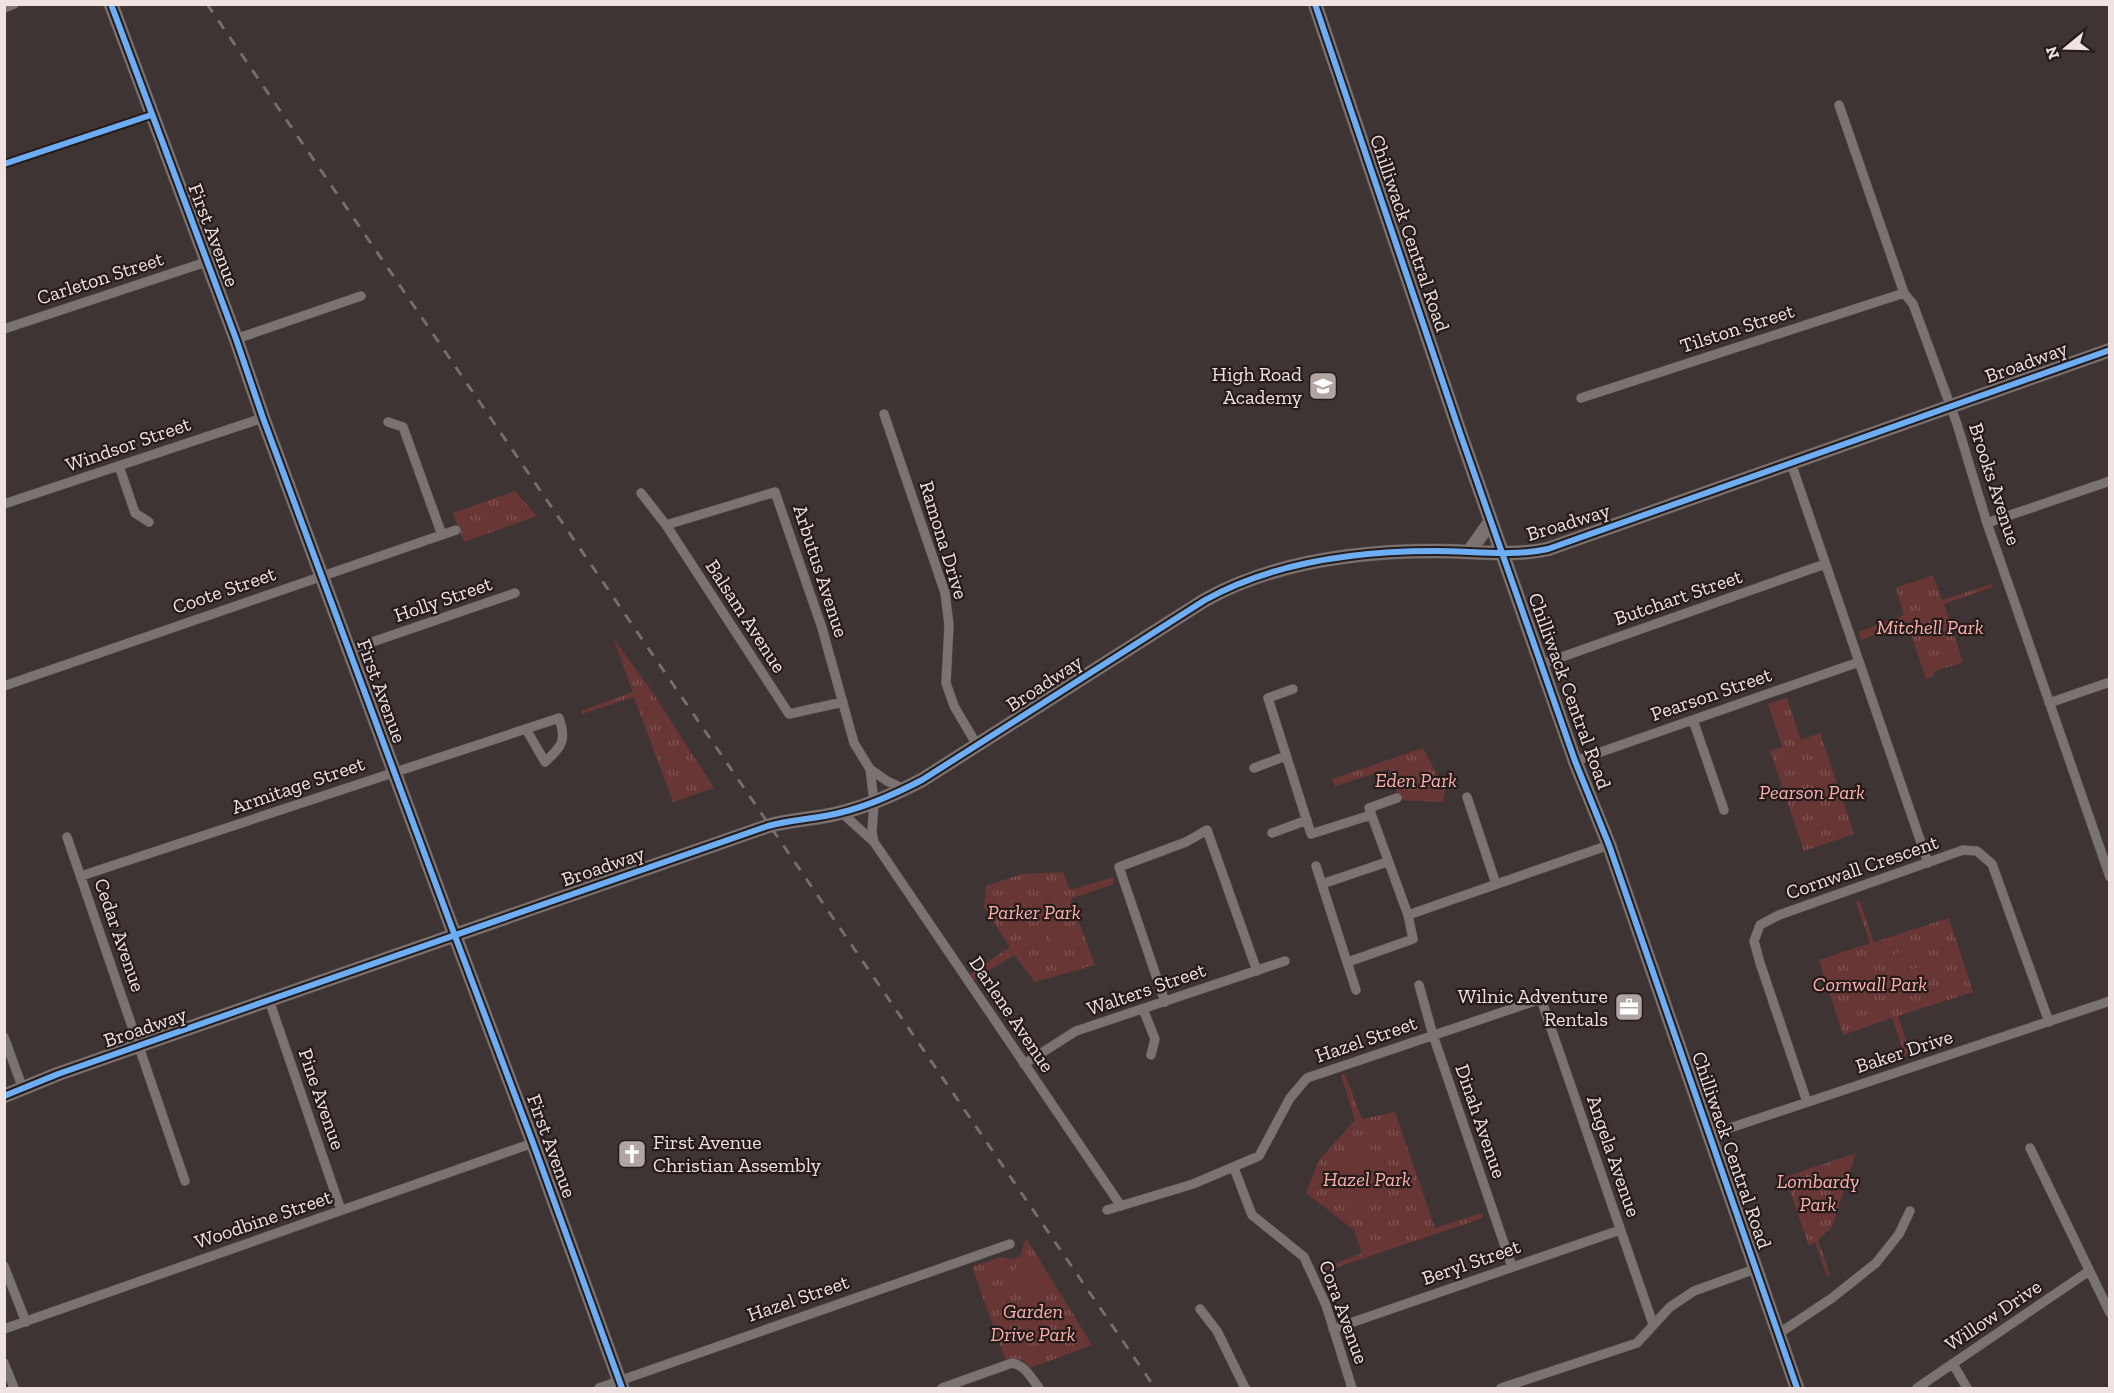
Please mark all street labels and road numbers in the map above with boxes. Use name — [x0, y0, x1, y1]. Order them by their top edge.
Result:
street label: Chilliwack Central Road — [1365, 131, 1455, 335]
street label: First Avenue — [183, 180, 245, 290]
street label: Carleton Street — [34, 246, 167, 310]
street label: Tilston Street — [1677, 298, 1798, 358]
street label: Broadway — [1981, 336, 2071, 388]
street label: Windsor Street — [62, 411, 194, 477]
street label: Brooks Avenue — [1964, 420, 2026, 548]
street label: Ramona Drive — [915, 478, 973, 602]
street label: Broadway — [1523, 498, 1613, 546]
street label: Arbutus Avenue — [788, 502, 854, 640]
street label: Balsam Avenue — [701, 555, 791, 677]
street label: Coote Street — [169, 561, 279, 619]
street label: Butchart Street — [1611, 564, 1746, 630]
street label: Holly Street — [391, 571, 496, 627]
street label: Chilliwack Central Road — [1523, 590, 1617, 792]
street label: First Avenue — [352, 636, 412, 746]
street label: Broadway — [1001, 649, 1087, 716]
street label: Pearson Street — [1647, 662, 1775, 726]
street label: Armitage Street — [228, 751, 368, 819]
street label: Cornwall Crescent — [1783, 829, 1942, 904]
street label: Broadway — [558, 840, 648, 891]
street label: Cedar Avenue — [89, 875, 151, 995]
street label: Darlene Avenue — [964, 951, 1060, 1077]
street label: Walters Street — [1083, 957, 1209, 1021]
street label: Broadway — [100, 1001, 190, 1052]
street label: Hazel Street — [1312, 1010, 1420, 1068]
street label: Baker Drive — [1852, 1024, 1956, 1078]
street label: Pine Avenue — [294, 1045, 350, 1153]
street label: Chilliwack Central Road — [1687, 1048, 1777, 1252]
street label: Dinah Avenue — [1450, 1061, 1512, 1181]
street label: First Avenue — [522, 1091, 582, 1201]
street label: Angela Avenue — [1582, 1092, 1646, 1220]
street label: Woodbine Street — [191, 1184, 335, 1254]
street label: Beryl Street — [1419, 1234, 1524, 1290]
street label: Cora Avenue — [1314, 1257, 1374, 1367]
street label: Hazel Street — [744, 1269, 852, 1327]
street label: Willow Drive — [1940, 1274, 2046, 1356]

